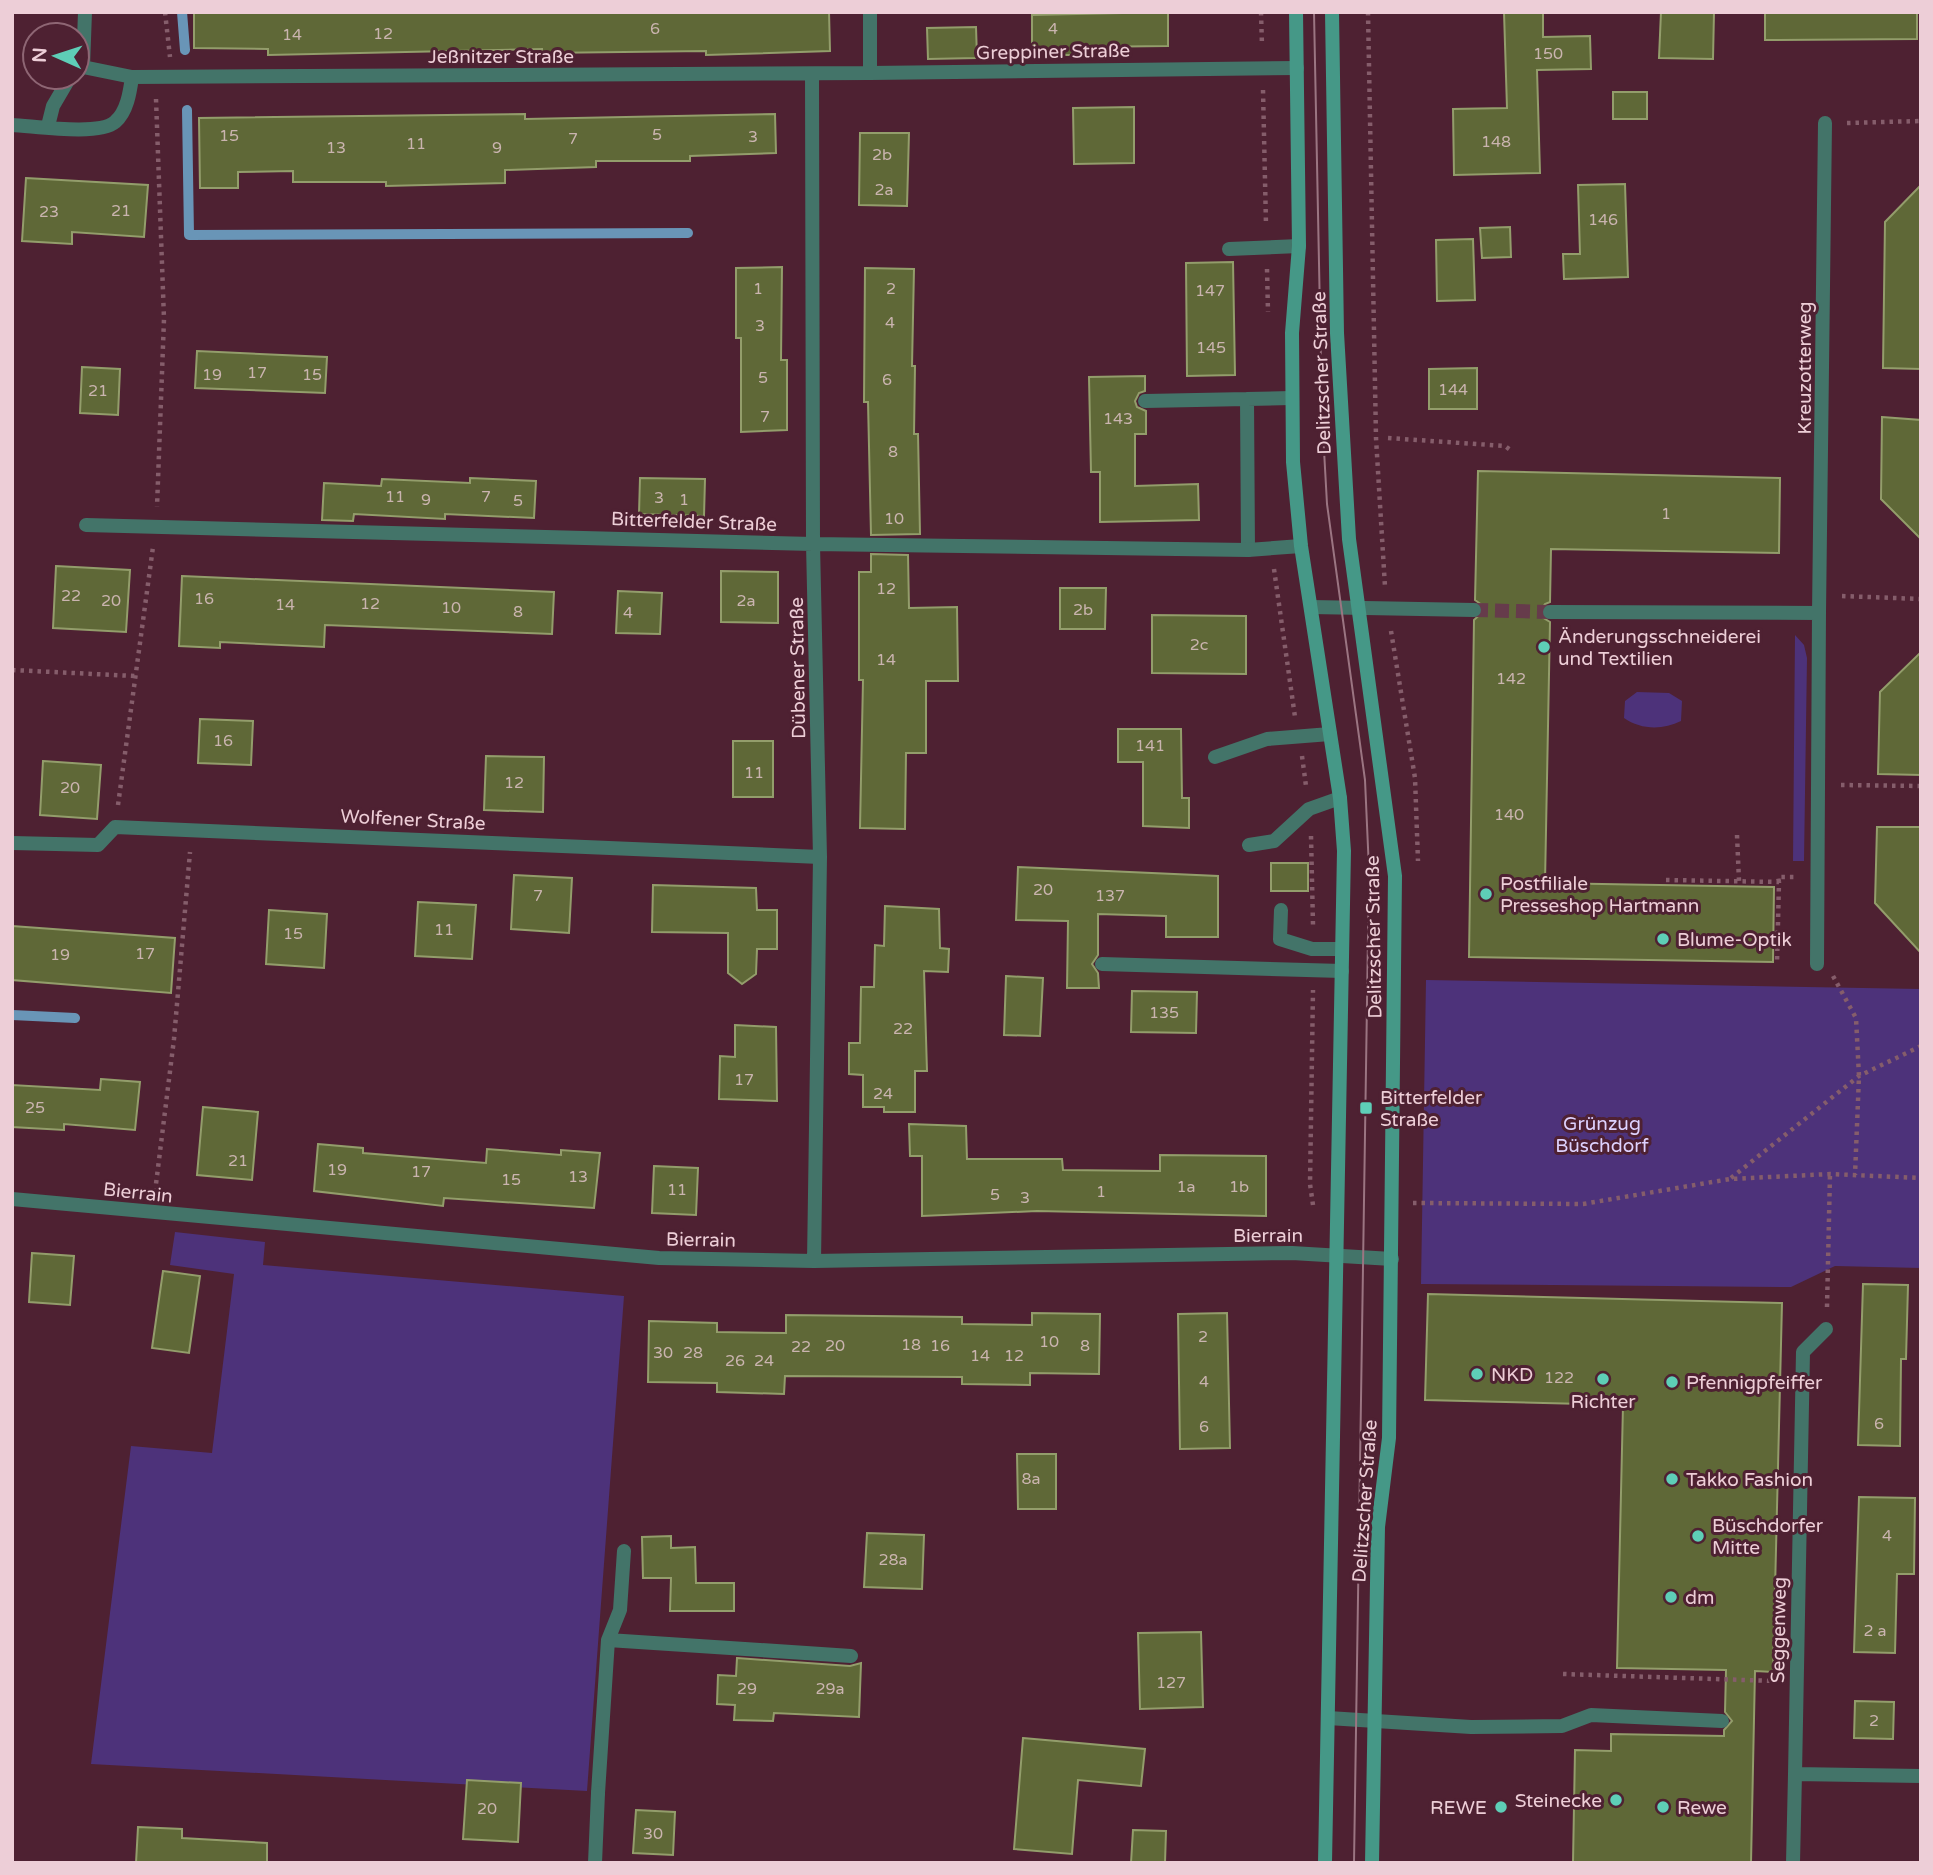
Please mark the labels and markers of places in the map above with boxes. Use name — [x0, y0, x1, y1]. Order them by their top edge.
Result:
place label: Änderungsschneiderei und Textilien — [1558, 626, 1761, 670]
marker: Änderungsschneiderei und Textilien — [1536, 639, 1552, 655]
place label: Postfiliale Presseshop Hartmann — [1500, 873, 1699, 917]
marker: Postfiliale Presseshop Hartmann — [1478, 886, 1494, 902]
place label: Blume-Optik — [1677, 929, 1792, 951]
marker: Blume-Optik — [1655, 931, 1671, 947]
place label: Bitterfelder Straße — [1380, 1087, 1483, 1131]
marker: Bitterfelder Straße — [1358, 1100, 1374, 1116]
place label: NKD — [1491, 1364, 1533, 1386]
marker: NKD — [1469, 1366, 1485, 1382]
marker: Richter — [1595, 1371, 1611, 1387]
place label: Pfennigpfeiffer — [1686, 1372, 1823, 1394]
marker: Pfennigpfeiffer — [1664, 1374, 1680, 1390]
place label: Richter — [1571, 1391, 1636, 1413]
place label: Takko Fashion — [1686, 1469, 1813, 1491]
marker: Takko Fashion — [1664, 1471, 1680, 1487]
place label: Büschdorfer Mitte — [1712, 1515, 1824, 1559]
marker: Büschdorfer Mitte — [1690, 1528, 1706, 1544]
place label: dm — [1685, 1587, 1714, 1609]
marker: dm — [1663, 1589, 1679, 1605]
place label: Steinecke — [1515, 1790, 1602, 1812]
marker: Steinecke — [1608, 1792, 1624, 1808]
place label: REWE — [1430, 1797, 1487, 1819]
place label: Rewe — [1677, 1797, 1727, 1819]
marker: REWE — [1493, 1799, 1509, 1815]
marker: Rewe — [1655, 1799, 1671, 1815]

